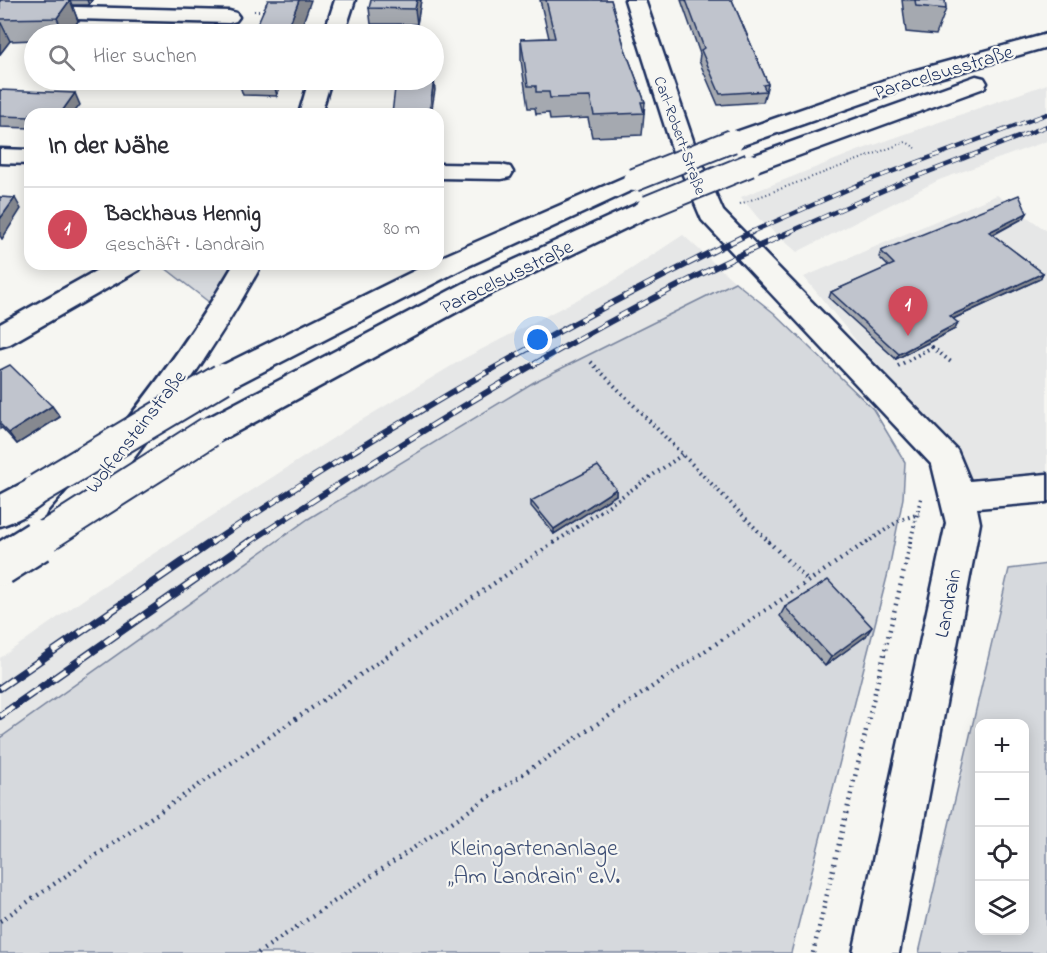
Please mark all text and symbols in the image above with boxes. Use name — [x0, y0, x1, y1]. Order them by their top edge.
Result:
search box — [24, 24, 444, 90]
street label: Paracelsusstraße — [870, 38, 1017, 108]
icon: search — [45, 41, 78, 74]
text: Hier suchen — [93, 41, 197, 73]
street label: Carl-Robert-Straße — [647, 73, 712, 199]
text: In der Nähe — [48, 128, 169, 166]
text: Backhaus Hennig — [105, 199, 261, 231]
text: 1 — [64, 215, 71, 244]
text: 80 m — [383, 215, 420, 244]
text: Geschäft · Landrain — [105, 231, 264, 260]
street label: Paracelsusstraße — [436, 234, 578, 323]
pin: 1 — [888, 286, 928, 336]
your location — [523, 325, 552, 354]
street label: Wolfensteinstraße — [80, 365, 194, 500]
street label: Landrain — [929, 566, 970, 640]
map controls — [975, 719, 1029, 935]
button: + — [975, 719, 1029, 773]
button: − — [975, 773, 1029, 827]
button: locate — [975, 827, 1029, 881]
park label: Kleingartenanlage „Am Landrain“ e.V. — [448, 832, 620, 895]
button: layers — [975, 881, 1029, 935]

